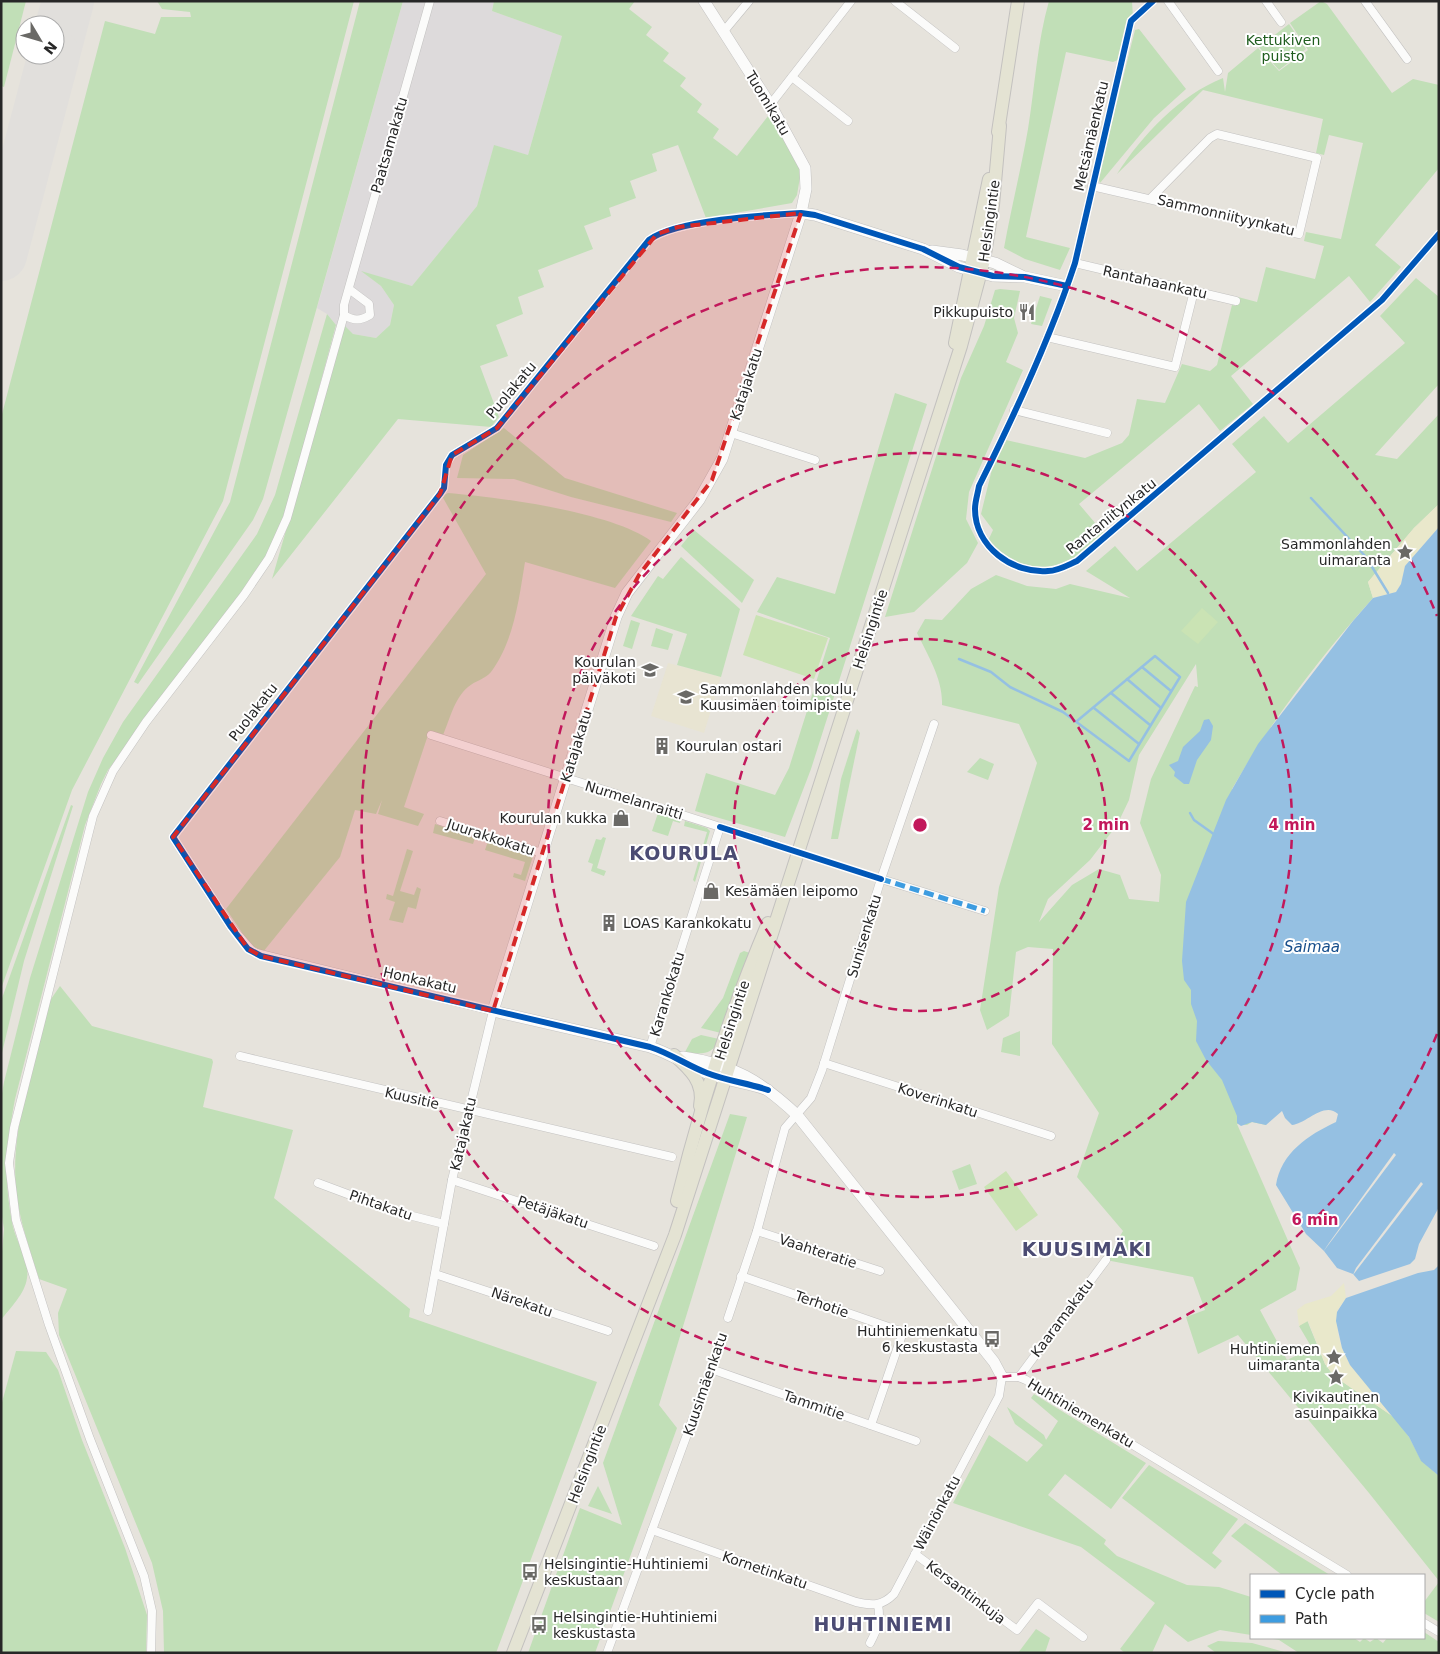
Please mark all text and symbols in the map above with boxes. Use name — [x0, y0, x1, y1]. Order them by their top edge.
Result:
north arrow — [15, 15, 65, 65]
park label: Kettukiven puisto — [1246, 32, 1320, 64]
text: N — [40, 38, 60, 58]
street label: Tuomikatu — [742, 67, 793, 138]
street label: Metsämäenkatu — [1071, 79, 1111, 193]
street label: Paatsamakatu — [368, 95, 410, 195]
street label: Helsingintie — [975, 179, 1003, 263]
street label: Sammonniityynkatu — [1156, 191, 1296, 239]
street label: Rantahaankatu — [1101, 262, 1209, 302]
restaurant icon: Pikkupuisto — [1017, 302, 1037, 322]
place label: Pikkupuisto — [933, 304, 1013, 320]
street label: Katajakatu — [727, 346, 765, 422]
street label: Puolakatu — [483, 358, 539, 422]
street label: Rantaniitynkatu — [1063, 475, 1159, 557]
place label: Sammonlahden uimaranta — [1281, 536, 1391, 568]
place icon: Sammonlahden uimaranta — [1395, 542, 1415, 562]
street label: Helsingintie — [850, 587, 890, 671]
place label: Kourulan päiväkoti — [572, 654, 636, 686]
school or university icon: Kourulan päiväkoti — [640, 660, 660, 680]
street label: Puolakatu — [225, 680, 281, 744]
place label: Sammonlahden koulu, Kuusimäen toimipiste — [700, 681, 857, 713]
school or university icon: Sammonlahden koulu, Kuusimäen toimipiste — [676, 687, 696, 707]
street label: Katajakatu — [557, 708, 595, 784]
building icon: Kourulan ostari — [652, 736, 672, 756]
place label: Kourulan ostari — [676, 738, 782, 754]
street label: Nurmelanraitti — [583, 778, 685, 822]
shop icon: Kourulan kukka — [611, 808, 631, 828]
place label: Kourulan kukka — [500, 810, 607, 826]
street label: Juurakkokatu — [444, 815, 537, 859]
centre of rings — [911, 816, 929, 834]
text: 2 min — [1082, 816, 1130, 834]
text: 4 min — [1268, 816, 1316, 834]
district label: KOURULA — [629, 842, 739, 864]
shop icon: Kesämäen leipomo — [701, 881, 721, 901]
place label: Kesämäen leipomo — [725, 883, 858, 899]
street label: Sunisenkatu — [844, 892, 884, 980]
building icon: LOAS Karankokatu — [599, 913, 619, 933]
place label: LOAS Karankokatu — [623, 915, 752, 931]
water label: Saimaa — [1284, 938, 1340, 956]
street label: Karankokatu — [647, 950, 687, 1038]
street label: Honkakatu — [382, 964, 458, 996]
street label: Helsingintie — [712, 978, 752, 1062]
street label: Koverinkatu — [896, 1080, 980, 1120]
street label: Kuusitie — [383, 1084, 441, 1112]
street label: Katajakatu — [447, 1096, 479, 1172]
street label: Pihtakatu — [347, 1187, 415, 1223]
street label: Petäjäkatu — [515, 1192, 591, 1232]
text: 6 min — [1291, 1211, 1339, 1229]
street label: Vaahteratie — [777, 1231, 859, 1271]
district label: KUUSIMÄKI — [1022, 1237, 1152, 1260]
street label: Kaaramakatu — [1027, 1276, 1097, 1360]
street label: Närekatu — [489, 1284, 555, 1320]
street label: Terhotie — [792, 1287, 851, 1321]
place label: Huhtiniemenkatu 6 keskustasta — [857, 1323, 978, 1355]
bus stop icon: Huhtiniemenkatu 6 keskustasta — [982, 1329, 1002, 1349]
street label: Kuusimäenkatu — [680, 1330, 730, 1438]
place label: Huhtiniemen uimaranta — [1230, 1341, 1320, 1373]
place icon: Huhtiniemen uimaranta — [1324, 1347, 1344, 1367]
place icon: Kivikautinen asuinpaikka — [1326, 1367, 1346, 1387]
street label: Huhtiniemenkatu — [1025, 1375, 1137, 1451]
street label: Tammitie — [780, 1387, 847, 1423]
place label: Kivikautinen asuinpaikka — [1293, 1389, 1379, 1421]
street label: Helsingintie — [565, 1423, 609, 1505]
street label: Wäinönkatu — [911, 1473, 963, 1553]
street label: Kornetinkatu — [720, 1548, 810, 1592]
place label: Helsingintie-Huhtiniemi keskustaan — [544, 1556, 708, 1588]
street label: Kersantinkuja — [923, 1557, 1009, 1627]
bus stop icon: Helsingintie-Huhtiniemi keskustaan — [520, 1562, 540, 1582]
legend — [1250, 1574, 1425, 1639]
text: Cycle path — [1295, 1585, 1375, 1603]
place label: Helsingintie-Huhtiniemi keskustasta — [553, 1609, 717, 1641]
text: Path — [1295, 1610, 1328, 1628]
district label: HUHTINIEMI — [813, 1613, 953, 1635]
bus stop icon: Helsingintie-Huhtiniemi keskustasta — [529, 1615, 549, 1635]

